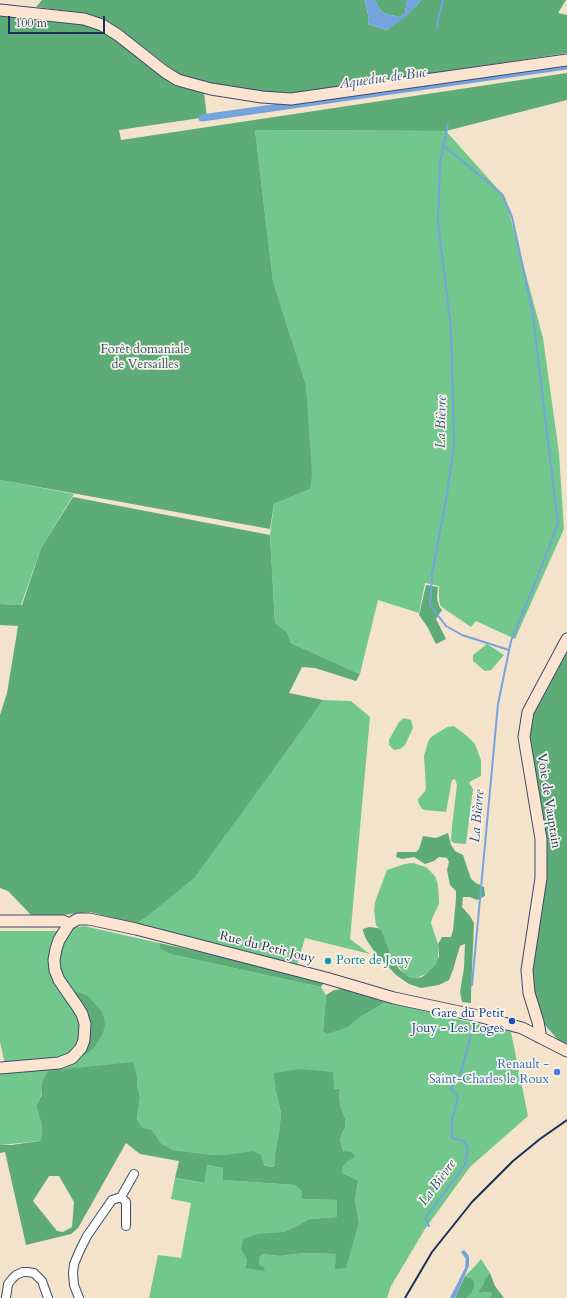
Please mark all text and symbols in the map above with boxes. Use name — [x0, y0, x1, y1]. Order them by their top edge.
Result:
scale bar — [10, 8, 107, 34]
text: 100 m — [15, 15, 47, 31]
water label: Aqueduc de Buc — [338, 65, 428, 93]
park label: Forêt domaniale de Versailles — [100, 342, 190, 373]
water label: La Bièvre — [433, 395, 451, 449]
street label: Voie de Vauptain — [533, 752, 563, 850]
water label: La Bièvre — [467, 789, 489, 843]
street label: Rue du Petit Jouy — [218, 929, 316, 967]
place label: Porte de Jouy — [336, 953, 411, 969]
marker: Porte de Jouy — [323, 956, 333, 966]
place label: Gare du Petit Jouy - Les Loges — [412, 1006, 504, 1037]
marker: Gare du Petit Jouy - Les Loges — [507, 1016, 517, 1026]
place label: Renault - Saint-Charles le Roux — [429, 1057, 549, 1088]
marker: Renault - Saint-Charles le Roux — [552, 1067, 562, 1077]
water label: La Bièvre — [416, 1157, 460, 1209]

